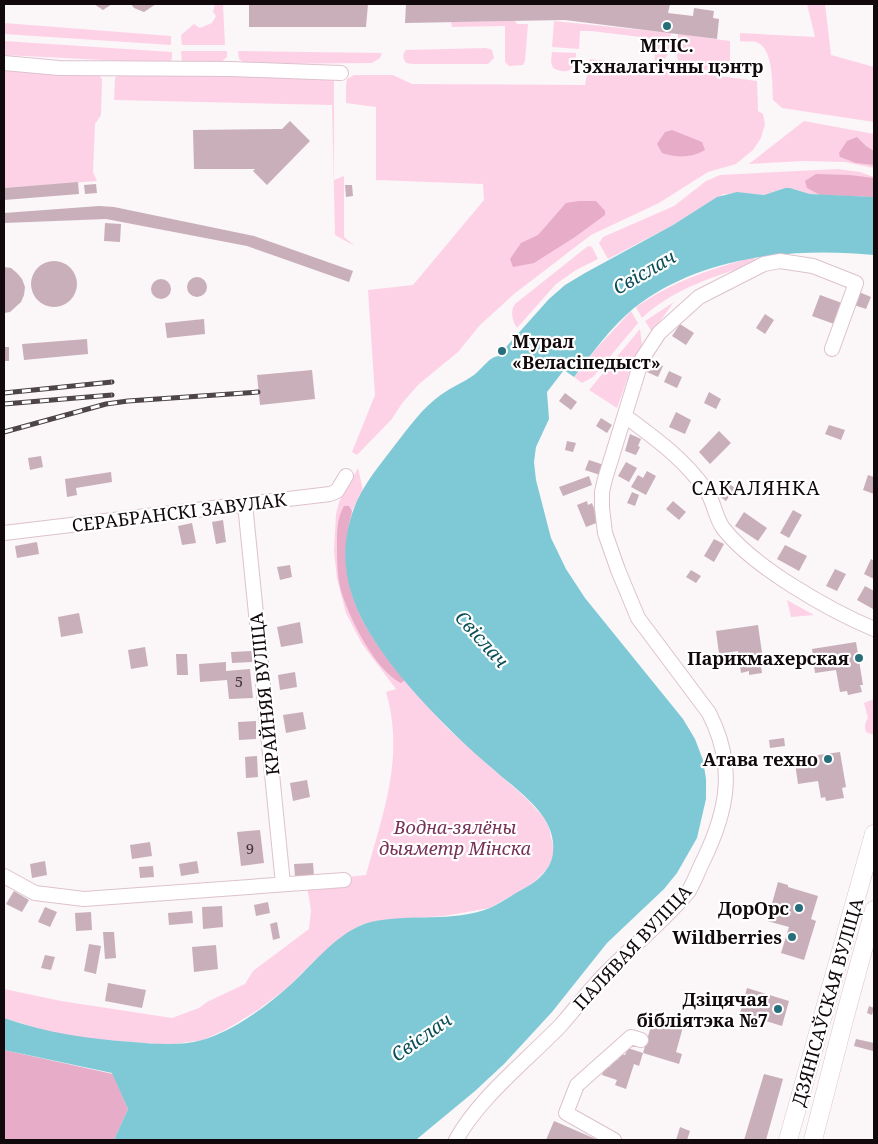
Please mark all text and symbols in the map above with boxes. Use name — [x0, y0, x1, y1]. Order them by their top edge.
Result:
marker: МТІС. Тэхналагічны цэнтр — [661, 20, 673, 32]
place label: МТІС. Тэхналагічны цэнтр — [570, 33, 764, 78]
water label: Свіслач — [608, 243, 681, 300]
place label: Мурал «Веласіпедыст» — [512, 329, 661, 374]
marker: Мурал «Веласіпедыст» — [496, 345, 508, 357]
district label: САКАЛЯНКА — [691, 475, 821, 501]
street label: СЕРАБРАНСКІ ЗАВУЛАК — [70, 487, 288, 537]
water label: Свіслач — [449, 605, 515, 673]
street label: КРАЙНЯЯ ВУЛІЦА — [243, 611, 284, 777]
place label: Парикмахерская — [687, 646, 849, 670]
marker: Парикмахерская — [853, 652, 865, 664]
house number: 5 — [235, 671, 243, 691]
place label: Атава техно — [703, 747, 818, 771]
marker: Атава техно — [822, 753, 834, 765]
park label: Водна-зялёны дыяметр Мінска — [379, 815, 531, 860]
house number: 9 — [246, 838, 254, 858]
street label: ПАЛЯВАЯ ВУЛІЦА — [568, 879, 697, 1015]
street label: ДЗЯНІСАЎСКАЯ ВУЛІЦА — [786, 895, 868, 1109]
place label: ДорОрс — [718, 896, 789, 920]
marker: ДорОрс — [793, 902, 805, 914]
place label: Wildberries — [672, 925, 782, 949]
marker: Wildberries — [786, 931, 798, 943]
place label: Дзіцячая бібліятэка №7 — [637, 987, 768, 1032]
marker: Дзіцячая бібліятэка №7 — [772, 1003, 784, 1015]
water label: Свіслач — [385, 1006, 457, 1067]

